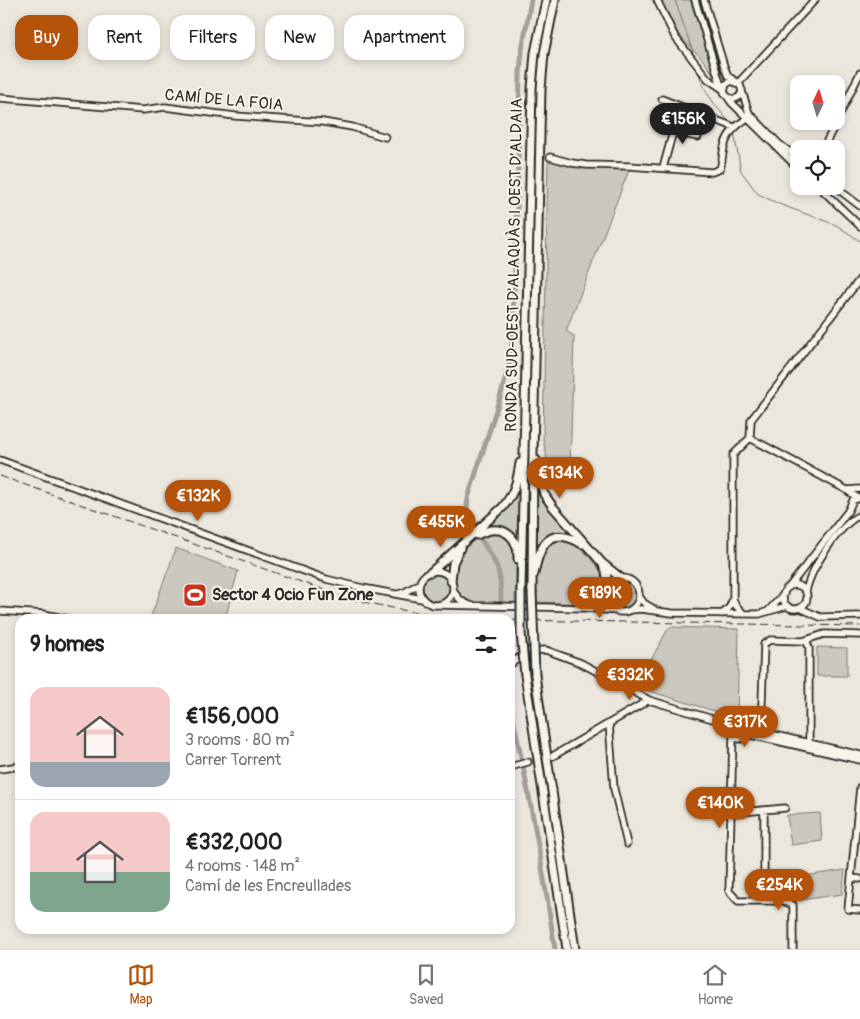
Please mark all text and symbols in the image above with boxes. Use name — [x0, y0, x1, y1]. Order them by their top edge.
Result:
chip: Buy — [15, 15, 78, 60]
chip: Rent — [88, 15, 160, 60]
chip: Filters — [170, 15, 255, 60]
chip: New — [265, 15, 334, 60]
chip: Apartment — [344, 15, 464, 60]
north arrow — [790, 75, 845, 130]
map controls — [790, 75, 845, 195]
street label: CAMÍ DE LA FOIA — [164, 85, 284, 115]
street label: RONDA SUD-OEST D'ALAQUÀS I OEST D'ALDAIA — [501, 98, 527, 432]
pin: €156K — [648, 102, 718, 145]
text: €156K — [661, 109, 705, 129]
button: locate — [790, 140, 845, 195]
pin: €134K — [525, 456, 595, 499]
text: €134K — [538, 463, 582, 483]
pin: €132K — [163, 480, 233, 522]
text: €132K — [176, 486, 220, 506]
pin: €455K — [406, 506, 476, 548]
text: €455K — [418, 512, 464, 532]
pin: €189K — [565, 576, 635, 619]
sports icon: Sector 4 Ocio Fun Zone — [182, 582, 208, 608]
text: €189K — [579, 583, 621, 603]
place label: Sector 4 Ocio Fun Zone — [212, 585, 374, 605]
icon: filters — [472, 630, 500, 658]
text: 9 homes — [30, 631, 104, 658]
pin: €332K — [595, 658, 665, 701]
text: €332K — [606, 665, 654, 685]
text: €156,000 — [185, 703, 279, 730]
pin: €317K — [710, 706, 780, 748]
icon: home — [70, 707, 130, 767]
text: €317K — [723, 712, 767, 732]
text: 3 rooms · 80 m² — [185, 730, 295, 750]
text: Carrer Torrent — [185, 750, 281, 770]
pin: €140K — [685, 786, 755, 829]
text: €140K — [697, 793, 743, 813]
text: €332,000 — [185, 829, 282, 856]
icon: home — [70, 832, 130, 892]
text: 4 rooms · 148 m² — [185, 856, 300, 876]
pin: €254K — [744, 868, 814, 911]
text: €254K — [755, 875, 803, 895]
text: Camí de les Encreullades — [185, 876, 351, 896]
tab: Map — [127, 961, 155, 1008]
tab: Saved — [409, 961, 444, 1008]
tab: Home — [698, 961, 733, 1008]

